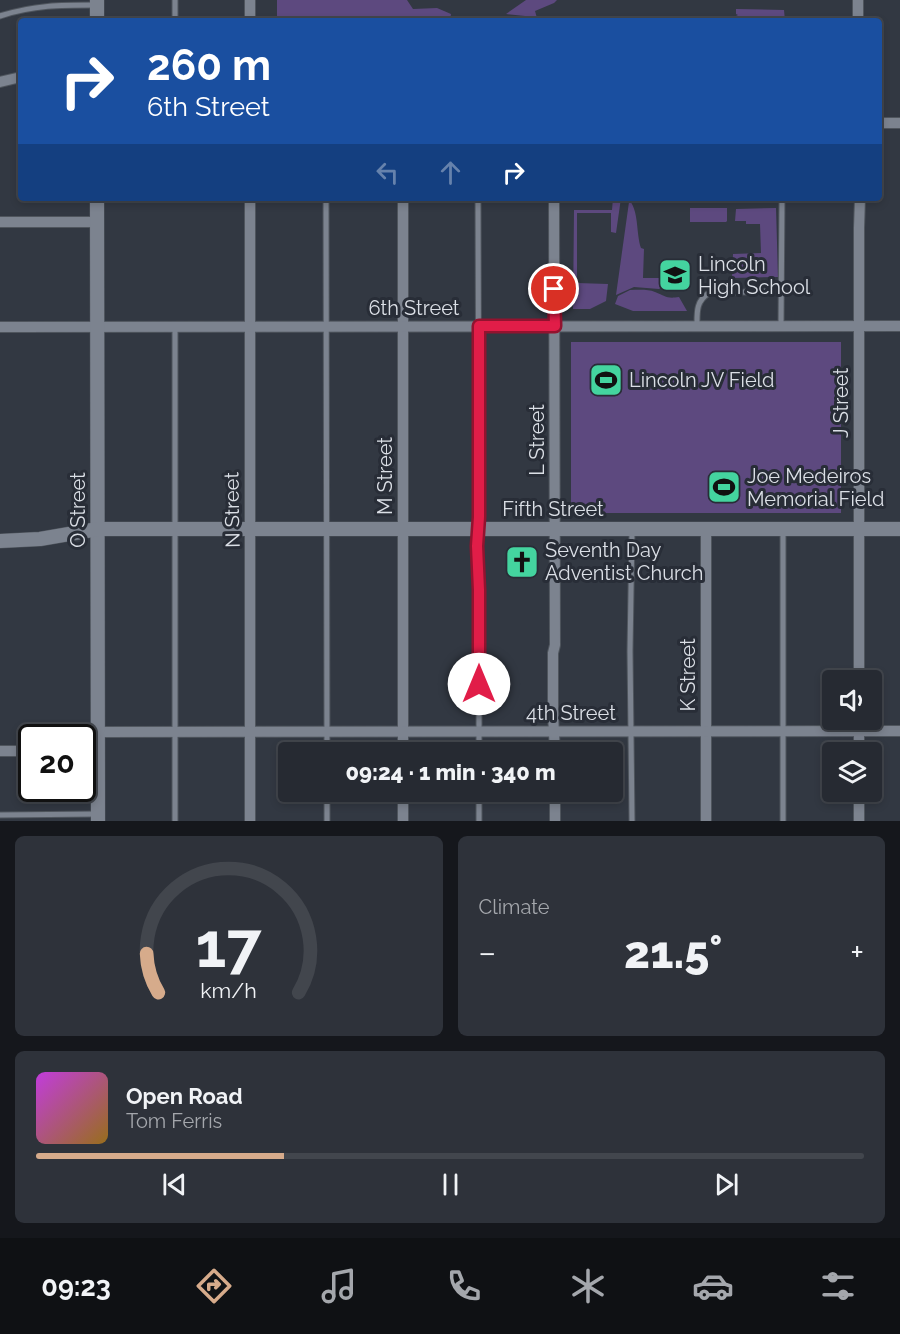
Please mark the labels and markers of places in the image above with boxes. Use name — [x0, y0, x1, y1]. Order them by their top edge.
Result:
place label: Lincoln High School — [698, 252, 811, 299]
school or university icon: Lincoln High School — [657, 257, 693, 293]
pin — [528, 263, 579, 314]
sports icon: Lincoln JV Field — [588, 362, 624, 398]
place label: Lincoln JV Field — [629, 368, 775, 392]
place label: Joe Medeiros Memorial Field — [747, 464, 884, 511]
sports icon: Joe Medeiros Memorial Field — [706, 469, 742, 505]
place label: Seventh Day Adventist Church — [545, 538, 703, 585]
church icon: Seventh Day Adventist Church — [504, 544, 540, 580]

